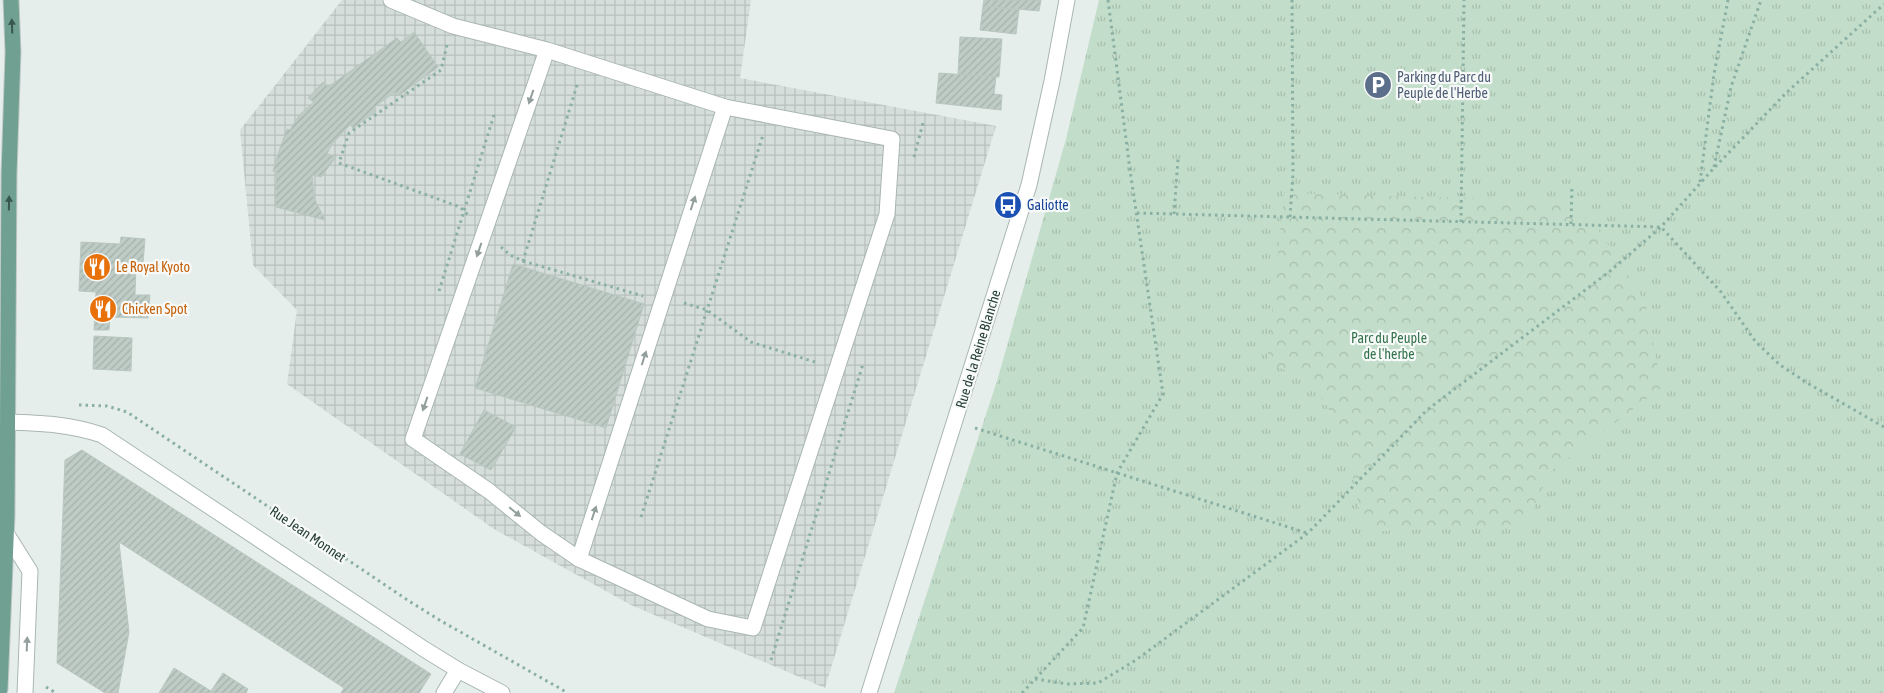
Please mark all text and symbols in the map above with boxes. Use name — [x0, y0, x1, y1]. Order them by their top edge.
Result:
one-way arrow — [8, 18, 16, 34]
place label: Parking du Parc du Peuple de l'Herbe — [1397, 69, 1491, 101]
parking icon: Parking du Parc du Peuple de l'Herbe — [1363, 70, 1393, 100]
one-way arrow — [527, 89, 534, 104]
bus stop icon: Galiotte — [993, 190, 1023, 220]
one-way arrow — [5, 195, 13, 211]
one-way arrow — [690, 196, 698, 211]
place label: Galiotte — [1027, 197, 1069, 213]
one-way arrow — [474, 243, 482, 258]
restaurant icon: Le Royal Kyoto — [82, 252, 112, 282]
place label: Le Royal Kyoto — [116, 259, 190, 275]
street label: Rue de la Reine Blanche — [952, 288, 1004, 410]
restaurant icon: Chicken Spot — [88, 294, 118, 324]
place label: Chicken Spot — [122, 301, 188, 317]
park label: Parc du Peuple de l'herbe — [1351, 330, 1427, 362]
one-way arrow — [640, 350, 648, 365]
one-way arrow — [421, 397, 429, 412]
street label: Rue Jean Monnet — [267, 503, 349, 565]
one-way arrow — [591, 505, 598, 520]
one-way arrow — [508, 506, 521, 517]
one-way arrow — [23, 636, 31, 652]

